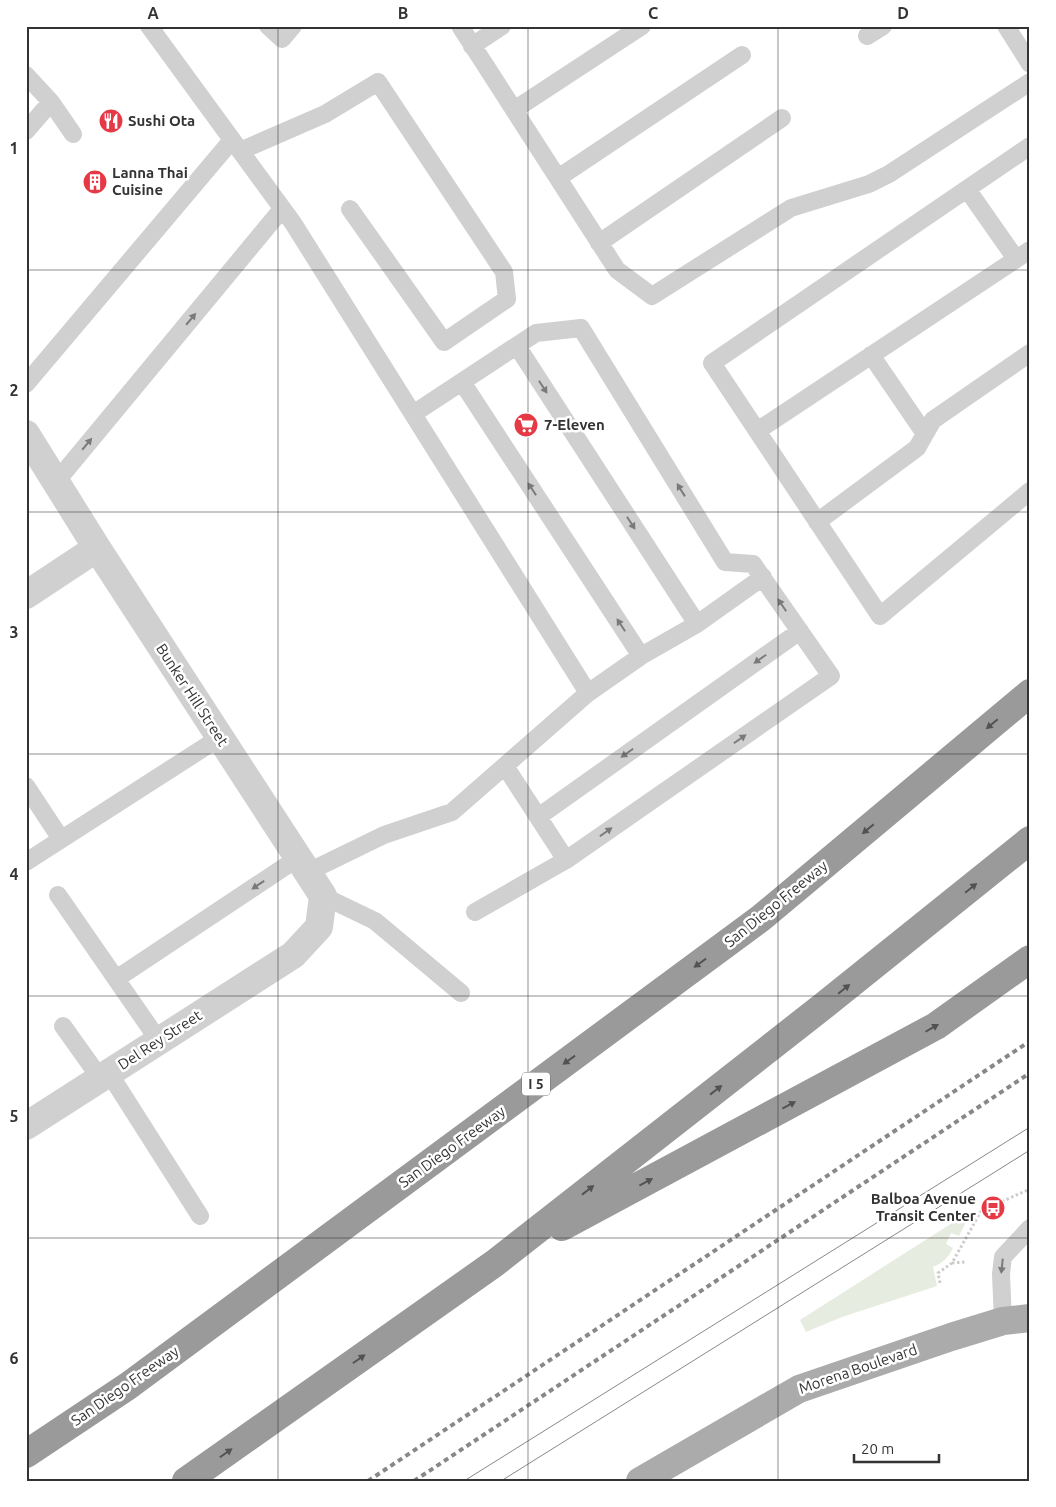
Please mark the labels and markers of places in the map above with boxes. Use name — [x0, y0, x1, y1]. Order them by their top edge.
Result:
restaurant icon: Sushi Ota — [98, 108, 124, 134]
place label: Sushi Ota — [128, 112, 195, 129]
place label: Lanna Thai Cuisine — [112, 164, 188, 198]
building icon: Lanna Thai Cuisine — [82, 169, 108, 195]
supermarket icon: 7-Eleven — [513, 412, 539, 438]
place label: 7-Eleven — [544, 416, 605, 433]
place label: Balboa Avenue Transit Center — [871, 1190, 977, 1224]
bus stop icon: Balboa Avenue Transit Center — [980, 1195, 1006, 1221]

